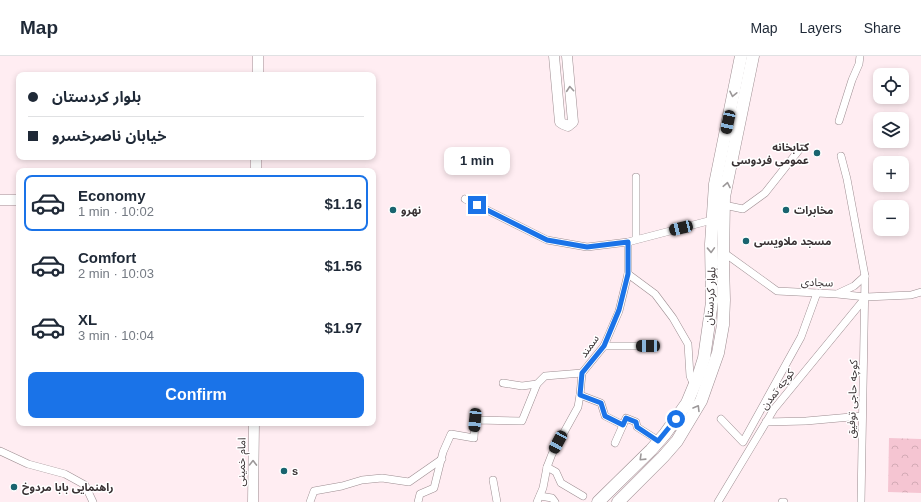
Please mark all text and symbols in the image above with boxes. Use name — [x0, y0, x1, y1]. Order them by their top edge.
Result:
text: Map — [20, 17, 58, 38]
text: Map — [750, 20, 778, 36]
text: Layers — [800, 20, 842, 36]
text: Share — [864, 20, 901, 36]
map controls — [873, 68, 909, 236]
button: locate — [873, 68, 909, 104]
one-way arrow — [566, 86, 575, 92]
text: بلوار کردستان — [52, 88, 141, 105]
one-way arrow — [730, 91, 738, 97]
car — [720, 109, 736, 135]
button: layers — [873, 112, 909, 148]
text: خیابان ناصرخسرو — [52, 127, 166, 144]
place label: کتابخانه عمومی فردوسی — [731, 141, 810, 167]
callout: 1 min — [444, 147, 510, 175]
marker: کتابخانه عمومی فردوسی — [812, 148, 822, 158]
text: 1 min — [460, 153, 494, 168]
button: + — [873, 156, 909, 192]
one-way arrow — [722, 182, 730, 188]
icon: car — [30, 185, 66, 221]
text: Economy — [78, 187, 146, 204]
text: $1.16 — [324, 195, 362, 212]
route end — [468, 196, 486, 214]
button: − — [873, 200, 909, 236]
text: 1 min · 10:02 — [78, 204, 154, 219]
place label: نهرو — [401, 204, 421, 217]
place label: مخابرات — [794, 204, 834, 217]
marker: نهرو — [388, 205, 398, 215]
marker: مخابرات — [781, 205, 791, 215]
car — [668, 219, 694, 237]
place label: مسجد ملاویسی — [754, 235, 831, 248]
marker: مسجد ملاویسی — [741, 236, 751, 246]
icon: car — [30, 247, 66, 283]
one-way arrow — [707, 247, 716, 253]
text: Comfort — [78, 249, 136, 266]
text: $1.56 — [324, 257, 362, 274]
text: 2 min · 10:03 — [78, 266, 154, 281]
street label: بلوار کردستان — [702, 266, 719, 326]
street label: سجادی — [801, 275, 834, 290]
icon: car — [30, 309, 66, 345]
text: XL — [78, 311, 97, 328]
text: $1.97 — [324, 319, 362, 336]
text: 3 min · 10:04 — [78, 328, 154, 343]
street label: سمند — [577, 332, 601, 360]
car — [636, 340, 660, 352]
street label: کوچه حاجی توفیق — [845, 359, 861, 438]
street label: کوچه تمدن — [758, 366, 798, 413]
button: Confirm — [28, 372, 364, 418]
one-way arrow — [692, 405, 699, 412]
car — [468, 408, 482, 432]
route start — [667, 410, 685, 428]
car — [547, 429, 569, 455]
street label: امام خمینی — [235, 438, 249, 487]
one-way arrow — [639, 454, 647, 461]
one-way arrow — [249, 460, 257, 466]
place label: s — [292, 465, 298, 477]
marker: s — [279, 466, 289, 476]
place label: راهنمایی بابا مردوخ — [22, 481, 113, 495]
marker: راهنمایی بابا مردوخ — [9, 482, 19, 492]

